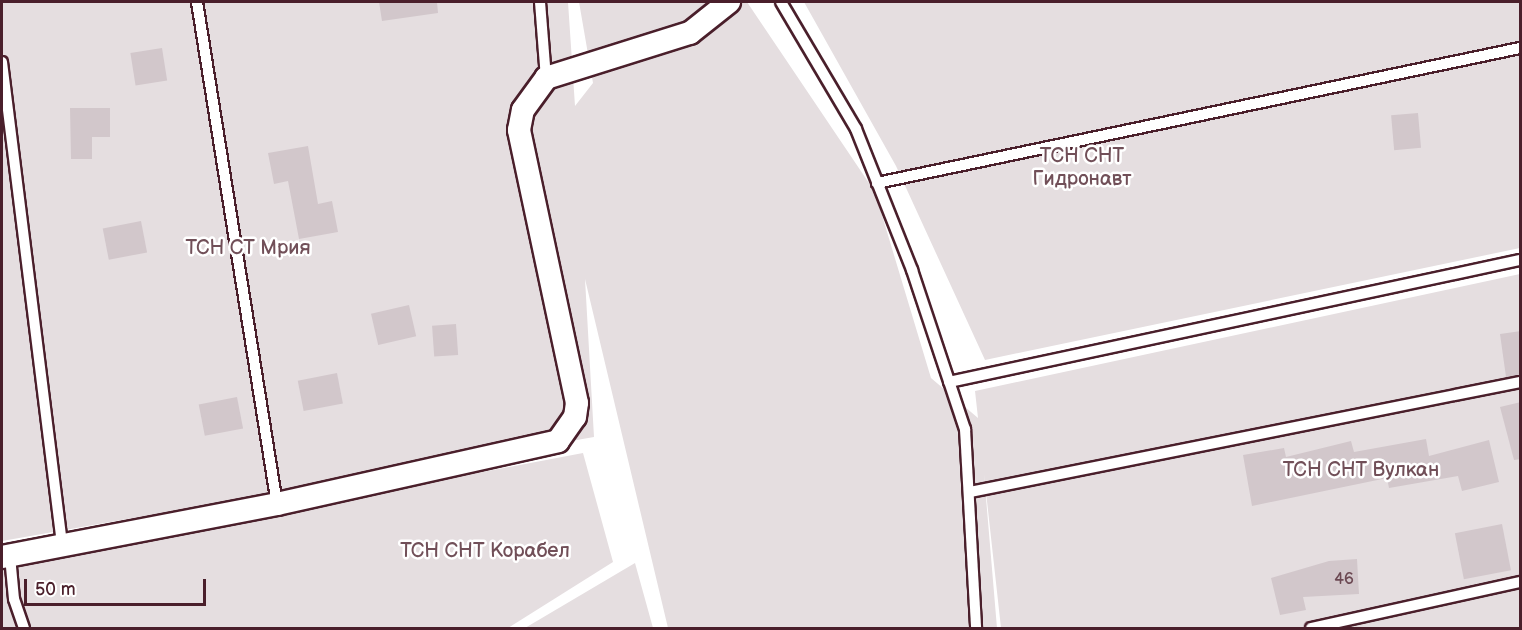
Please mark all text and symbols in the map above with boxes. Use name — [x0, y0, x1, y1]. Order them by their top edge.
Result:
park label: ТСН СНТ Гидронавт — [1033, 145, 1131, 192]
park label: ТСН СТ Мрия — [185, 236, 311, 260]
park label: ТСН СНТ Вулкан — [1283, 458, 1439, 482]
park label: ТСН СНТ Корабел — [400, 539, 570, 563]
scale bar — [27, 567, 208, 605]
house number: 46 — [1334, 570, 1354, 590]
text: 50 m — [35, 579, 76, 600]

